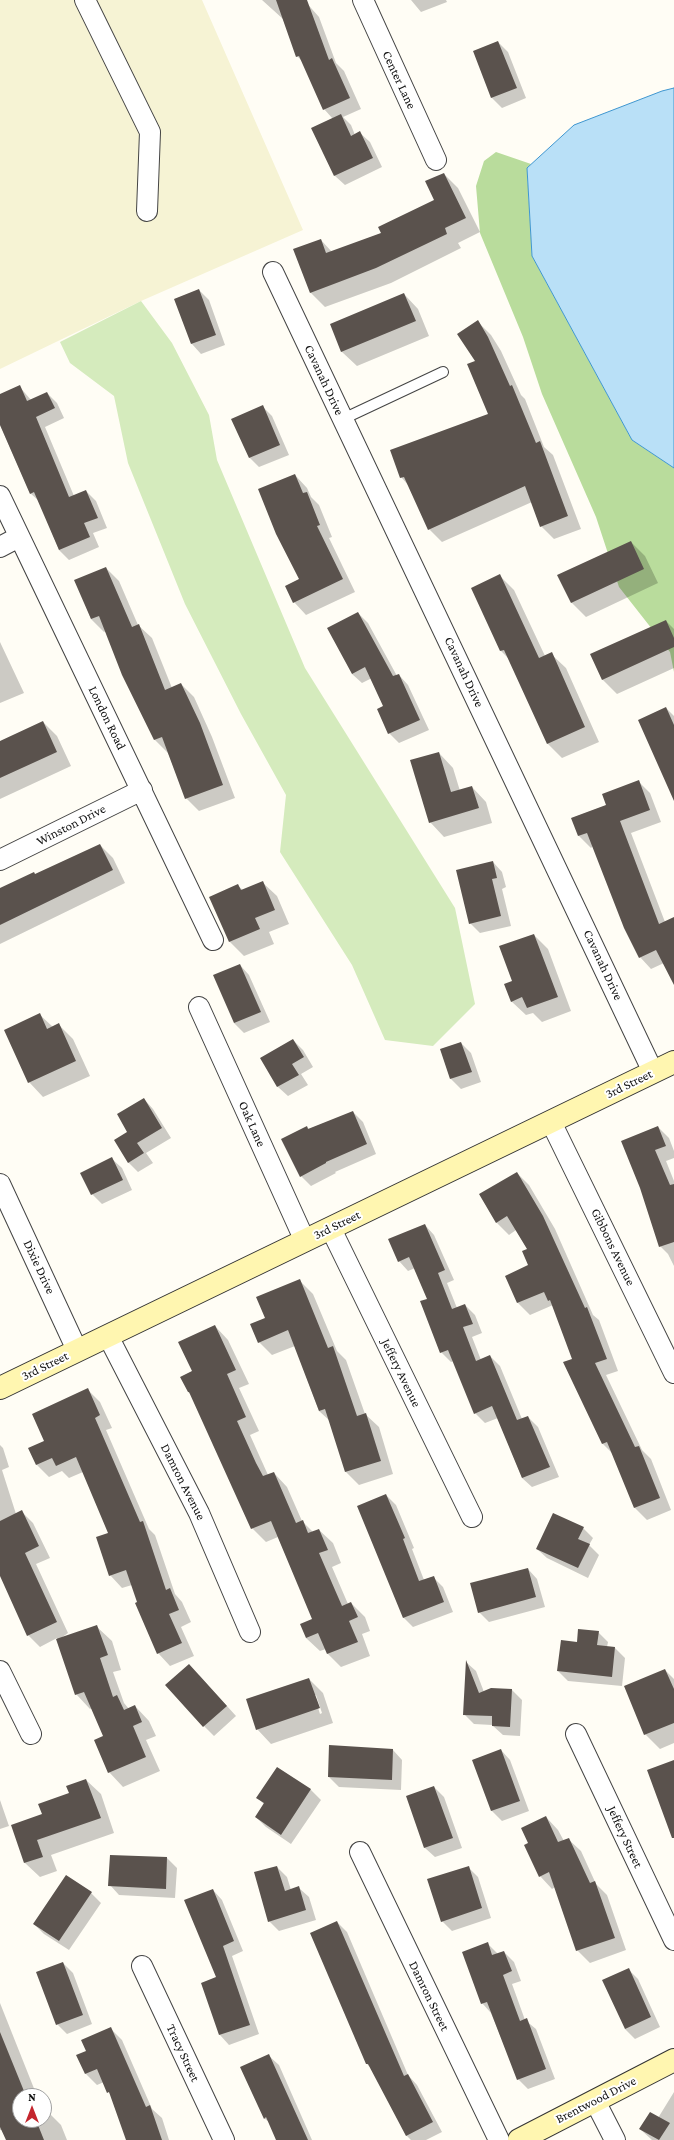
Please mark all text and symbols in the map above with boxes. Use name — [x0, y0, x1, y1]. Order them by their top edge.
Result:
street label: Center Lane — [379, 48, 419, 112]
street label: Cavanah Drive — [301, 342, 347, 418]
street label: Cavanah Drive — [441, 634, 487, 710]
street label: London Road — [85, 684, 129, 752]
street label: Winston Drive — [34, 801, 108, 849]
street label: Cavanah Drive — [580, 927, 626, 1003]
street label: 3rd Street — [603, 1066, 655, 1102]
street label: Oak Lane — [235, 1099, 269, 1149]
street label: Gibbons Avenue — [588, 1206, 638, 1288]
street label: 3rd Street — [311, 1207, 363, 1243]
street label: Dixie Drive — [20, 1237, 58, 1297]
street label: Jeffery Avenue — [378, 1336, 424, 1410]
street label: 3rd Street — [19, 1348, 71, 1384]
street label: Damron Avenue — [157, 1441, 209, 1523]
street label: Jeffery Street — [604, 1804, 646, 1870]
street label: Damron Street — [405, 1959, 453, 2033]
street label: Tracy Street — [163, 2022, 203, 2084]
street label: Brentwood Drive — [553, 2073, 639, 2127]
north arrow — [12, 2088, 52, 2128]
text: N — [28, 2091, 36, 2103]

